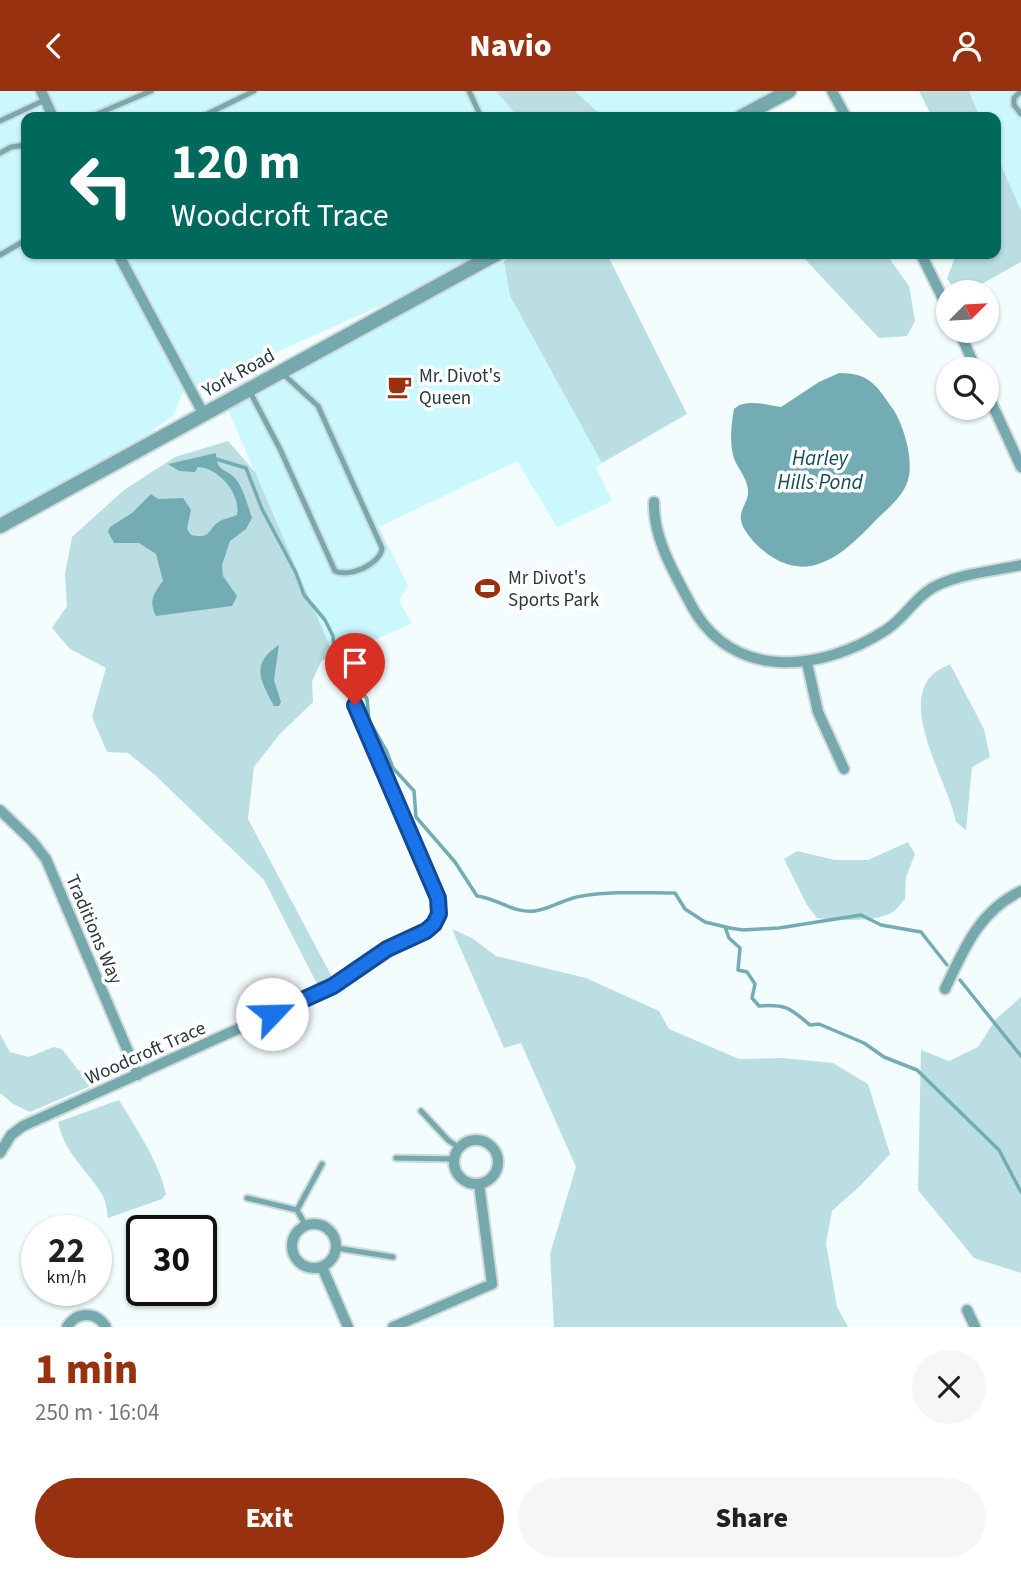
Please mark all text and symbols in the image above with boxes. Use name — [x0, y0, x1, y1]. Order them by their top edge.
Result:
text: Navio — [469, 23, 552, 69]
icon: back — [35, 27, 73, 65]
icon: person — [948, 27, 986, 65]
text: 120 m — [171, 128, 300, 198]
icon: left — [56, 140, 147, 231]
text: Woodcroft Trace — [171, 193, 389, 239]
north arrow — [936, 280, 999, 343]
map controls — [936, 280, 999, 420]
street label: York Road — [197, 342, 280, 405]
button: search — [936, 357, 999, 420]
place label: Mr. Divot's Queen — [419, 363, 501, 412]
cafe icon: Mr. Divot's Queen — [385, 372, 413, 400]
water label: Harley Hills Pond — [777, 443, 863, 497]
place label: Mr Divot's Sports Park — [508, 565, 600, 614]
sports icon: Mr Divot's Sports Park — [474, 574, 502, 602]
pin — [325, 633, 385, 705]
icon: arrive — [336, 644, 374, 682]
street label: Traditions Way — [58, 871, 129, 989]
position arrow — [235, 977, 309, 1051]
street label: Woodcroft Trace — [81, 1015, 210, 1092]
speed limit sign: 30 — [126, 1215, 217, 1306]
text: 22 — [48, 1226, 85, 1276]
text: km/h — [47, 1265, 86, 1290]
text: 1 min — [35, 1340, 138, 1400]
button: close — [912, 1350, 986, 1424]
text: 250 m · 16:04 — [35, 1396, 159, 1429]
button: Exit — [35, 1478, 504, 1558]
button: Share — [518, 1478, 986, 1558]

